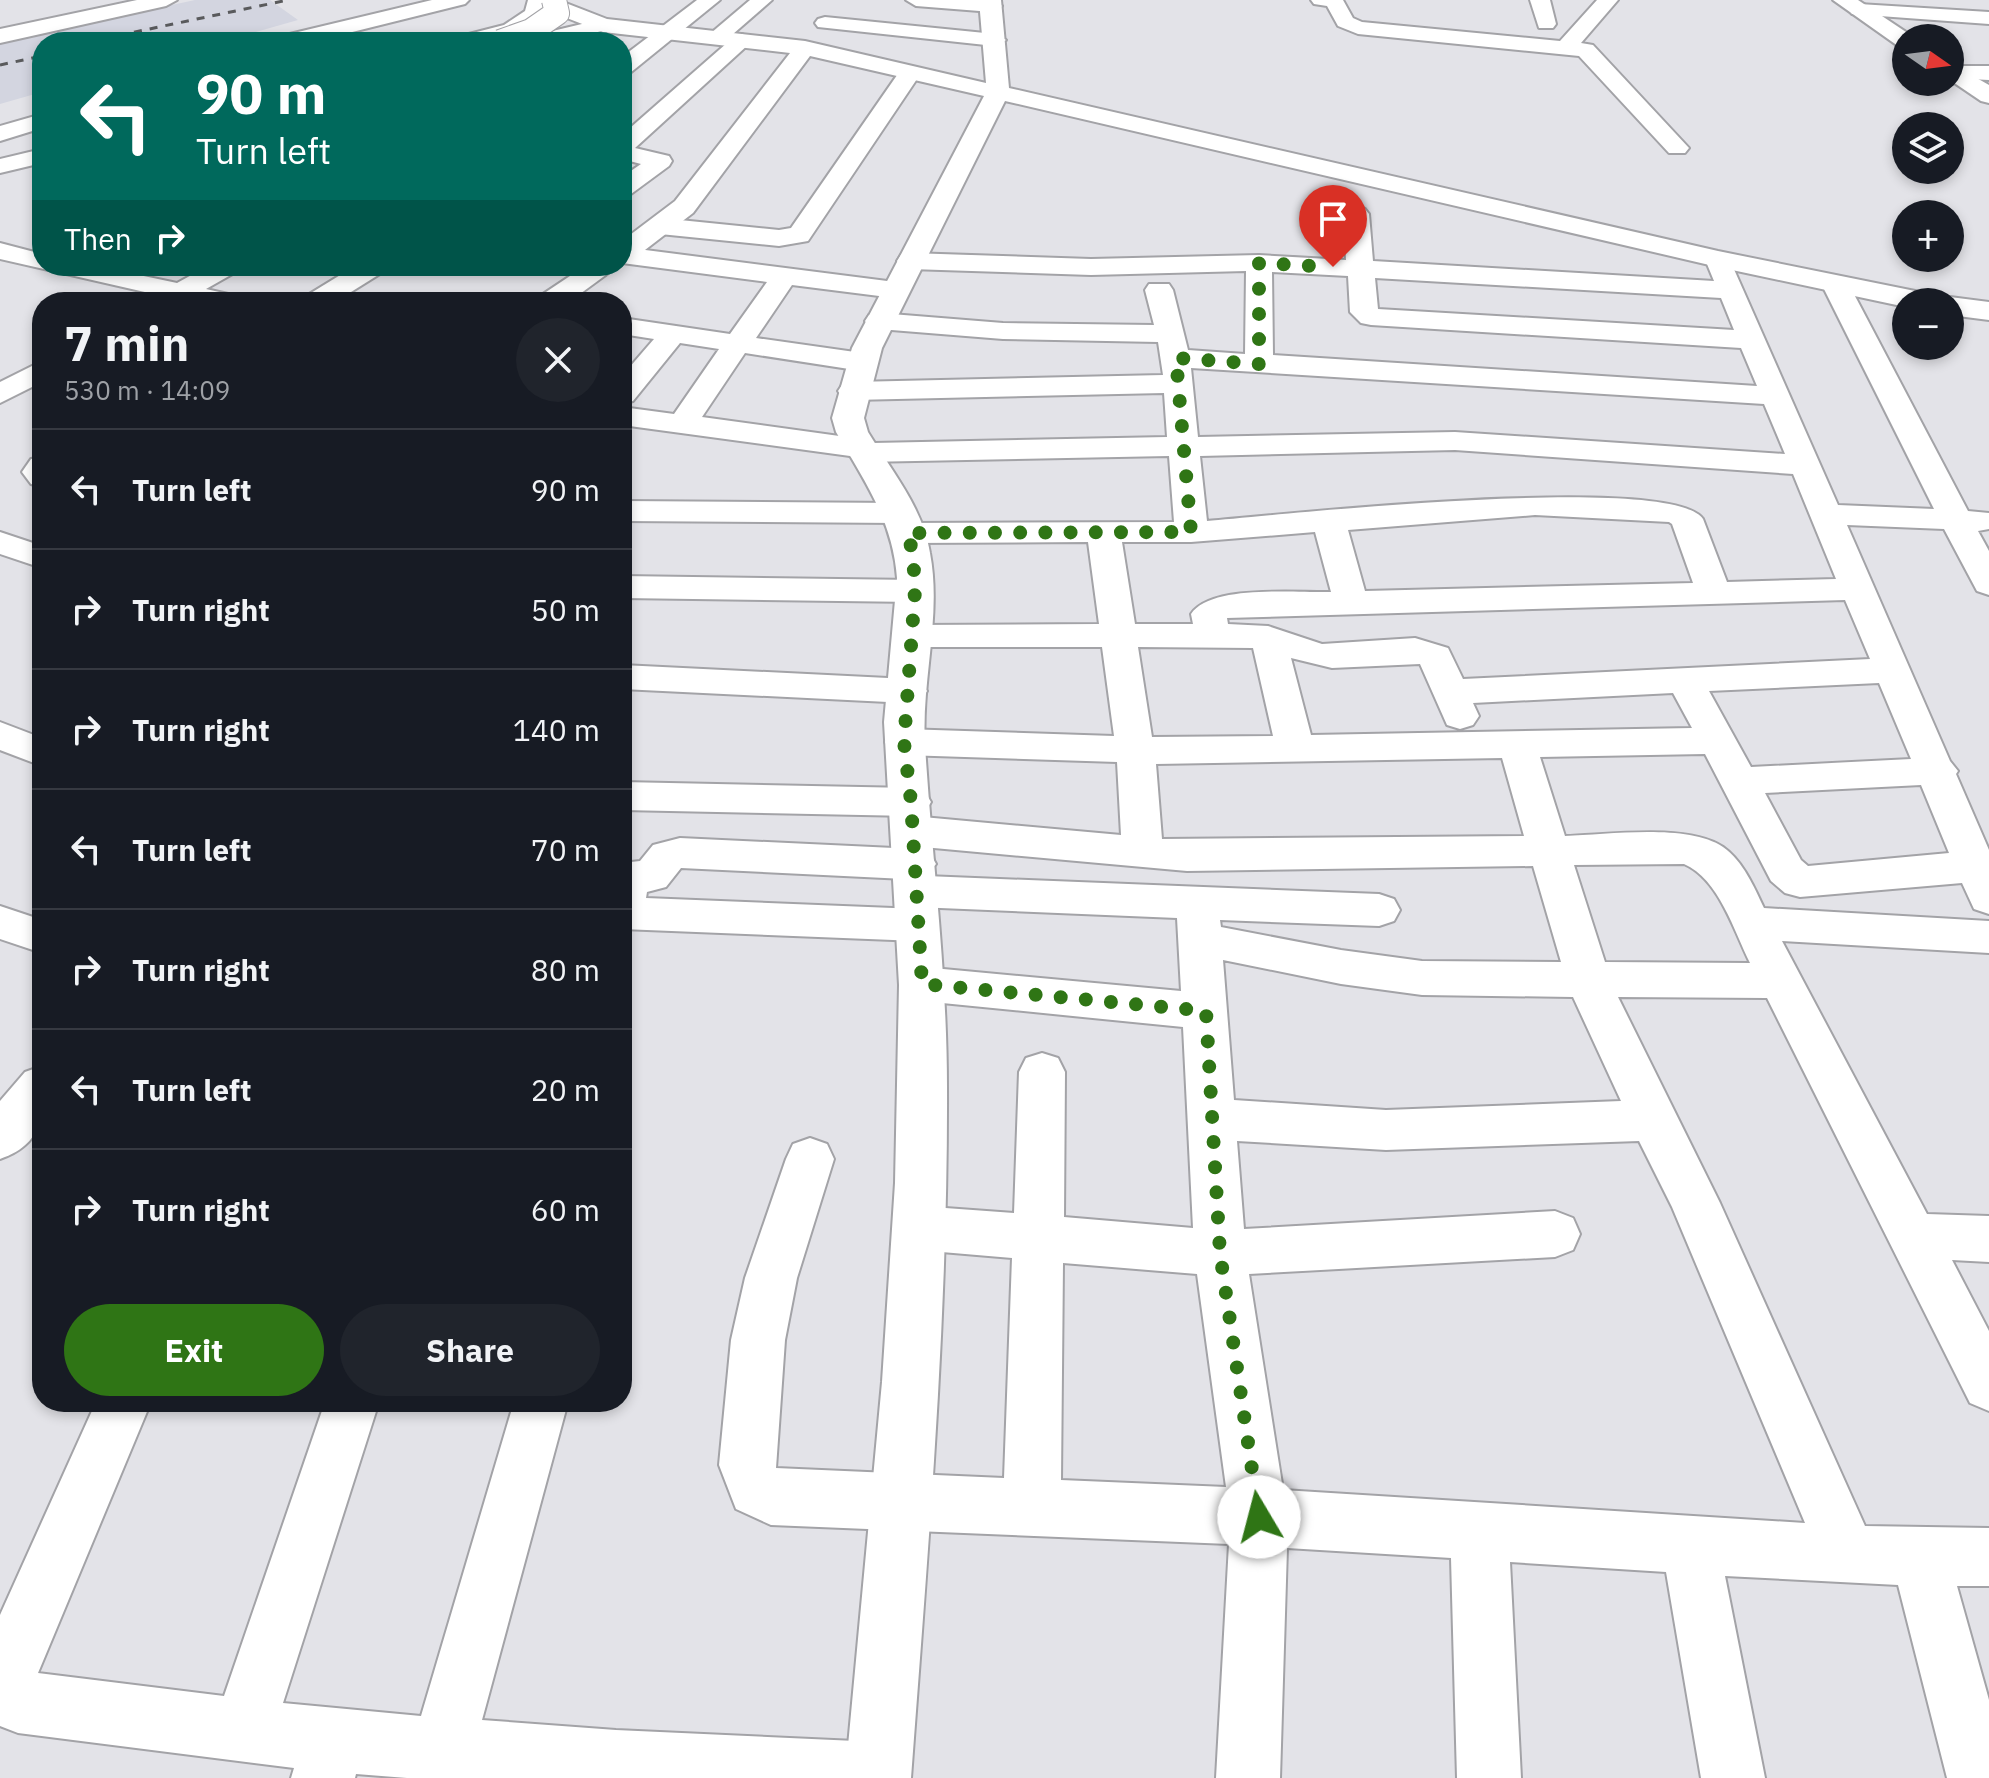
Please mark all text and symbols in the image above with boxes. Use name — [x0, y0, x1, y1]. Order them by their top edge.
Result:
north arrow — [1892, 24, 1964, 96]
map controls — [1892, 24, 1964, 360]
text: 90 m — [196, 57, 326, 129]
icon: left — [64, 64, 168, 168]
button: layers — [1892, 112, 1964, 184]
text: Turn left — [196, 127, 331, 174]
pin — [1299, 185, 1367, 267]
icon: arrive — [1311, 197, 1355, 241]
button: + — [1892, 200, 1964, 272]
icon: right — [148, 216, 192, 260]
text: Then — [64, 219, 132, 258]
button: − — [1892, 288, 1964, 360]
text: 7 min — [64, 312, 189, 374]
button: close — [516, 318, 600, 402]
text: 530 m · 14:09 — [64, 373, 230, 407]
icon: left — [64, 467, 108, 511]
text: Turn left — [132, 470, 251, 509]
text: 90 m — [531, 470, 600, 509]
icon: right — [64, 587, 108, 631]
text: Turn right — [132, 590, 270, 629]
text: 50 m — [531, 590, 600, 629]
icon: right — [64, 707, 108, 751]
text: Turn right — [132, 710, 270, 749]
text: 140 m — [513, 710, 600, 749]
icon: left — [64, 827, 108, 871]
text: Turn left — [132, 830, 251, 869]
text: 70 m — [531, 830, 600, 869]
icon: right — [64, 947, 108, 991]
text: Turn right — [132, 950, 270, 989]
text: 80 m — [531, 950, 600, 989]
icon: left — [64, 1067, 108, 1111]
text: Turn left — [132, 1070, 251, 1109]
text: 20 m — [531, 1070, 600, 1109]
icon: right — [64, 1187, 108, 1231]
text: Turn right — [132, 1190, 270, 1229]
text: 60 m — [531, 1190, 600, 1229]
button: Exit — [64, 1304, 324, 1396]
button: Share — [340, 1304, 600, 1396]
position arrow — [1217, 1475, 1301, 1559]

